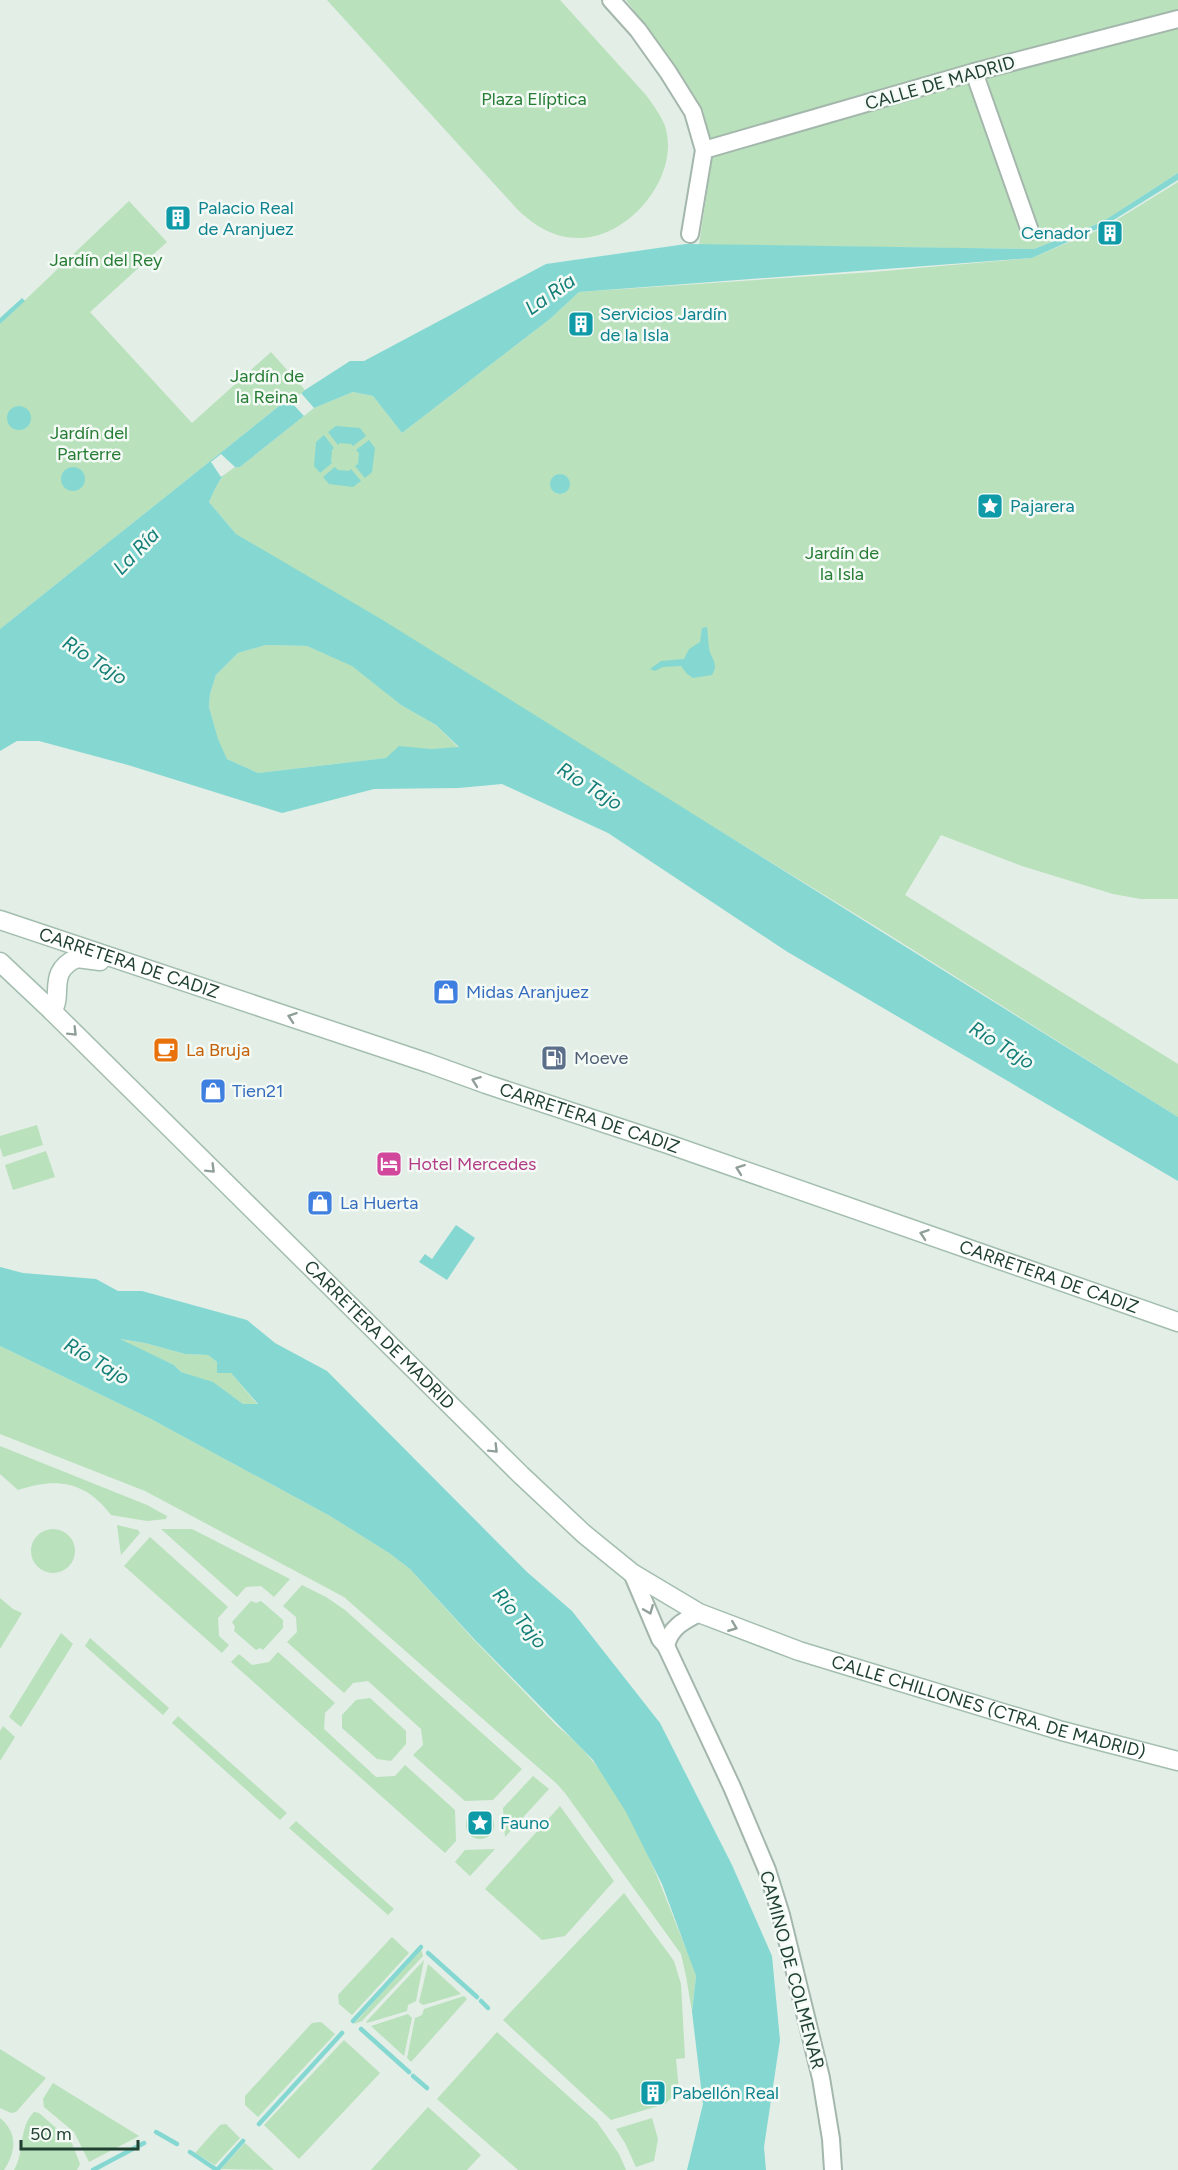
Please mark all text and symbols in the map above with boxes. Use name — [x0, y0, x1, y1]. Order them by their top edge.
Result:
street label: CALLE DE MADRID — [863, 51, 1017, 115]
park label: Plaza Elíptica — [481, 88, 587, 110]
place label: Palacio Real de Aranjuez — [198, 197, 294, 240]
building icon: Palacio Real de Aranjuez — [163, 203, 193, 233]
building icon: Cenador — [1095, 218, 1125, 248]
place label: Cenador — [1021, 222, 1090, 244]
park label: Jardín del Rey — [50, 249, 163, 271]
water label: La Ría — [520, 268, 580, 320]
place label: Servicios Jardín de la Isla — [600, 303, 727, 346]
building icon: Servicios Jardín de la Isla — [566, 309, 596, 339]
park label: Jardín de la Reina — [230, 365, 304, 408]
park label: Jardín del Parterre — [50, 422, 128, 465]
place icon: Pajarera — [975, 491, 1005, 521]
place label: Pajarera — [1010, 495, 1075, 517]
water label: La Ría — [108, 522, 164, 579]
park label: Jardín de la Isla — [805, 542, 879, 585]
water label: Río Tajo — [58, 630, 132, 690]
water label: Río Tajo — [553, 757, 627, 815]
street label: CARRETERA DE CADIZ — [36, 923, 222, 1003]
shop icon: Midas Aranjuez — [431, 977, 461, 1007]
place label: Midas Aranjuez — [466, 981, 589, 1003]
one-way arrow — [287, 1011, 297, 1024]
water label: Río Tajo — [965, 1016, 1039, 1074]
one-way arrow — [65, 1024, 76, 1035]
cafe icon: La Bruja — [151, 1035, 181, 1065]
place label: La Bruja — [186, 1039, 250, 1061]
fuel station icon: Moeve — [539, 1043, 569, 1073]
place label: Moeve — [574, 1047, 628, 1069]
one-way arrow — [471, 1075, 482, 1088]
shop icon: Tien21 — [198, 1076, 228, 1106]
street label: CARRETERA DE CADIZ — [497, 1078, 683, 1158]
place label: Tien21 — [232, 1080, 283, 1102]
hotel icon: Hotel Mercedes — [374, 1149, 404, 1179]
place label: Hotel Mercedes — [408, 1153, 536, 1175]
one-way arrow — [205, 1162, 215, 1173]
one-way arrow — [735, 1164, 746, 1177]
shop icon: La Huerta — [305, 1188, 335, 1218]
place label: La Huerta — [340, 1192, 418, 1214]
one-way arrow — [919, 1229, 930, 1241]
street label: CARRETERA DE CADIZ — [956, 1236, 1141, 1318]
street label: CARRETERA DE MADRID — [300, 1256, 459, 1414]
water label: Río Tajo — [60, 1332, 134, 1390]
one-way arrow — [487, 1441, 498, 1452]
water label: Río Tajo — [488, 1583, 553, 1654]
one-way arrow — [642, 1604, 654, 1615]
one-way arrow — [726, 1620, 737, 1632]
street label: CALLE CHILLONES (CTRA. DE MADRID) — [829, 1651, 1148, 1763]
place icon: Fauno — [465, 1808, 495, 1838]
place label: Fauno — [500, 1812, 549, 1834]
street label: CAMINO DE COLMENAR — [755, 1868, 829, 2072]
building icon: Pabellón Real — [638, 2078, 668, 2108]
place label: Pabellón Real — [672, 2082, 779, 2104]
scale bar — [21, 2113, 138, 2151]
text: 50 m — [30, 2123, 72, 2145]

